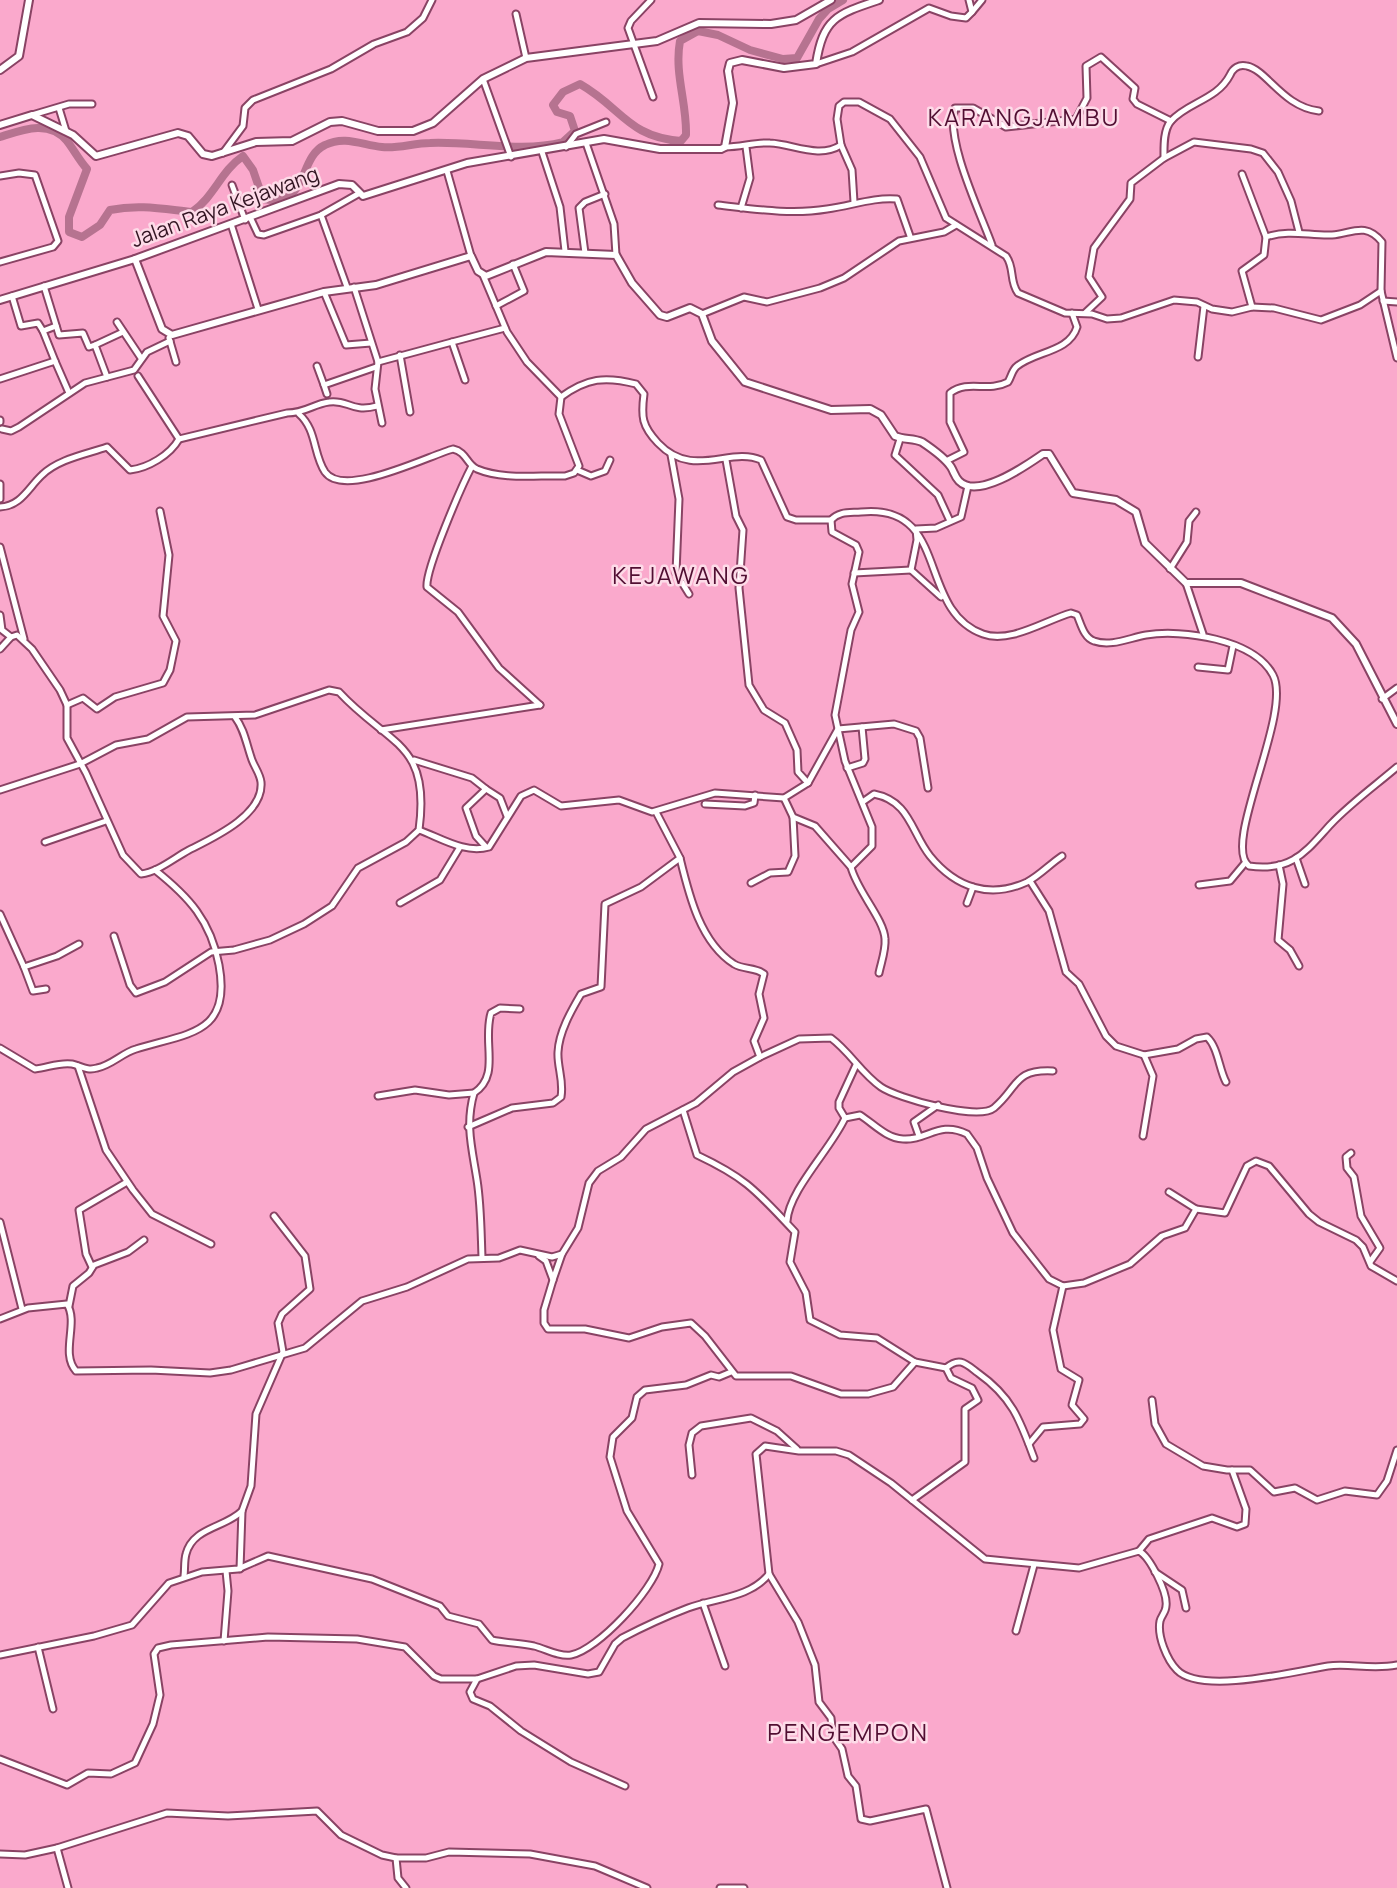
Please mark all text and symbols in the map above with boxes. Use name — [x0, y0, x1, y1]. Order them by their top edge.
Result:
district label: KARANGJAMBU — [928, 100, 1120, 133]
street label: Jalan Raya Kejawang — [127, 159, 322, 253]
district label: KEJAWANG — [612, 558, 750, 591]
district label: PENGEMPON — [767, 1715, 929, 1748]

